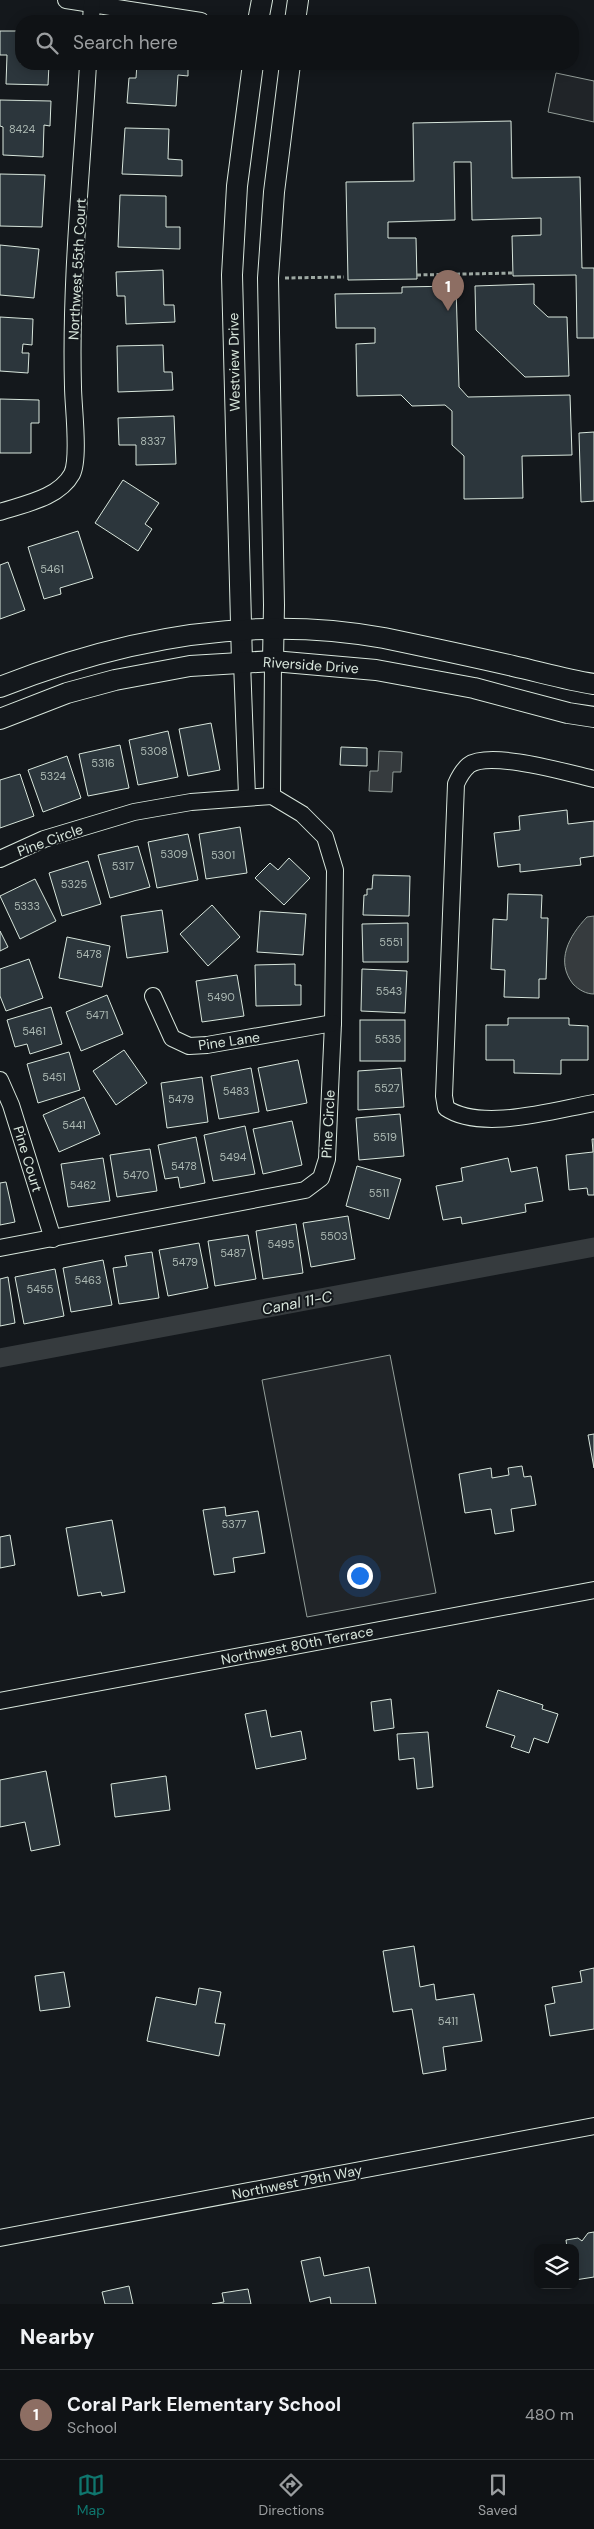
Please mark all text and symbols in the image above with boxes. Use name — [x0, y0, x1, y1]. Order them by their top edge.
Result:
search box — [15, 15, 579, 70]
icon: search — [33, 29, 61, 57]
text: Search here — [73, 30, 178, 55]
house number: 8424 — [9, 122, 35, 136]
street label: Northwest 55th Court — [64, 197, 90, 341]
pin: 1 — [432, 270, 464, 311]
street label: Westview Drive — [224, 312, 244, 412]
house number: 8337 — [140, 434, 166, 448]
house number: 5461 — [40, 562, 64, 576]
street label: Riverside Drive — [263, 653, 359, 677]
house number: 5308 — [140, 744, 168, 758]
house number: 5316 — [91, 756, 115, 770]
house number: 5324 — [40, 769, 66, 783]
street label: Pine Circle — [15, 820, 85, 860]
house number: 5309 — [160, 847, 188, 861]
house number: 5301 — [211, 848, 235, 862]
house number: 5317 — [112, 859, 134, 873]
house number: 5325 — [61, 877, 87, 891]
house number: 5333 — [14, 899, 40, 913]
house number: 5551 — [379, 935, 403, 949]
house number: 5478 — [76, 947, 102, 961]
house number: 5543 — [376, 984, 402, 998]
house number: 5490 — [207, 990, 235, 1004]
house number: 5471 — [86, 1008, 108, 1022]
house number: 5461 — [22, 1024, 46, 1038]
street label: Pine Lane — [197, 1028, 261, 1054]
house number: 5535 — [375, 1032, 402, 1046]
house number: 5451 — [42, 1070, 66, 1084]
house number: 5527 — [374, 1081, 400, 1095]
house number: 5483 — [223, 1084, 249, 1098]
street label: Pine Circle — [317, 1089, 339, 1159]
house number: 5479 — [168, 1092, 194, 1106]
house number: 5441 — [62, 1118, 86, 1132]
street label: Pine Court — [9, 1124, 47, 1194]
house number: 5519 — [373, 1130, 397, 1144]
house number: 5494 — [220, 1150, 247, 1164]
house number: 5478 — [171, 1159, 197, 1173]
house number: 5470 — [123, 1168, 149, 1182]
house number: 5462 — [70, 1178, 96, 1192]
house number: 5511 — [369, 1186, 389, 1200]
house number: 5503 — [320, 1229, 348, 1243]
house number: 5495 — [267, 1237, 295, 1251]
house number: 5487 — [220, 1246, 246, 1260]
house number: 5479 — [172, 1255, 198, 1269]
house number: 5463 — [75, 1273, 101, 1287]
house number: 5455 — [27, 1282, 54, 1296]
water label: Canal 11-C — [260, 1286, 334, 1320]
house number: 5377 — [222, 1517, 247, 1531]
your location — [347, 1563, 373, 1589]
street label: Northwest 80th Terrace — [219, 1621, 375, 1669]
house number: 5411 — [438, 2014, 458, 2028]
street label: Northwest 79th Way — [230, 2161, 364, 2203]
map controls — [534, 2244, 579, 2289]
button: layers — [534, 2244, 579, 2289]
text: Nearby — [20, 2323, 94, 2351]
text: Coral Park Elementary School — [67, 2392, 341, 2417]
text: 1 — [33, 2404, 39, 2425]
text: 480 m — [525, 2404, 574, 2425]
text: School — [67, 2417, 117, 2438]
tab: Map — [77, 2471, 105, 2519]
tab: Directions — [259, 2471, 324, 2519]
tab: Saved — [478, 2471, 517, 2519]

